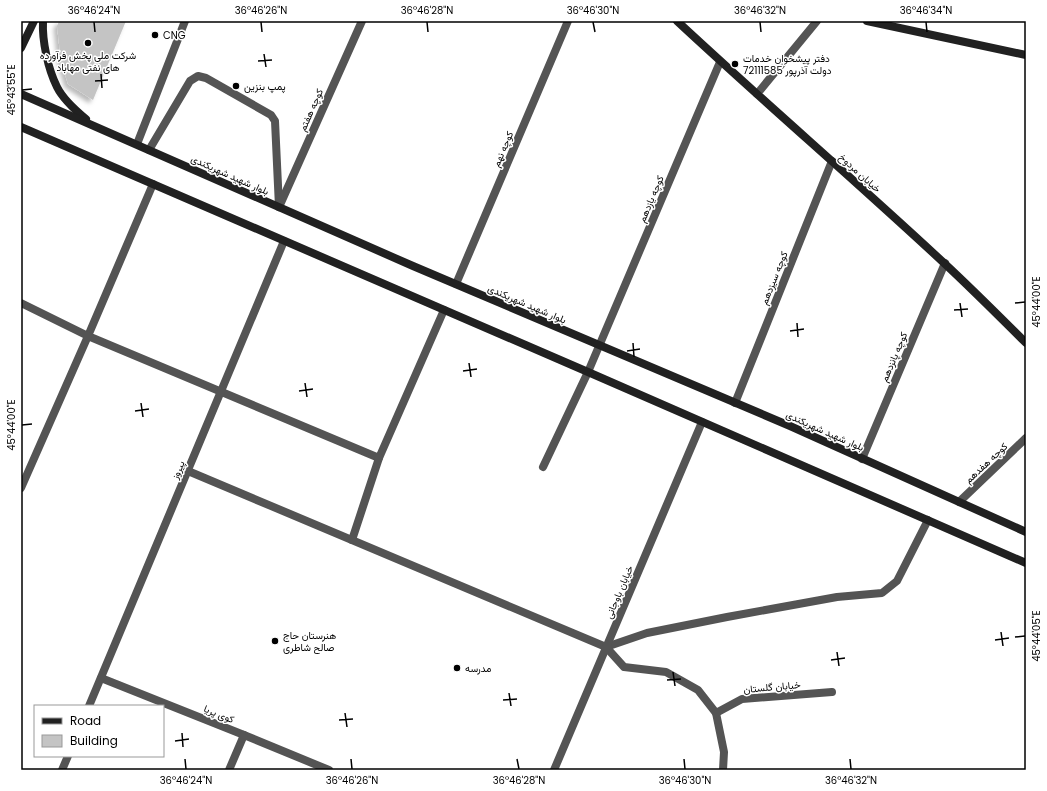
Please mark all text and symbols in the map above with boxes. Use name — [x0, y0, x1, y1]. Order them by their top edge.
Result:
text: 36°46'24"N — [68, 3, 120, 18]
text: 36°46'26"N — [235, 3, 287, 18]
text: 36°46'28"N — [401, 3, 453, 18]
text: 36°46'30"N — [567, 3, 619, 18]
text: 36°46'32"N — [734, 3, 786, 18]
text: 36°46'34"N — [900, 3, 952, 18]
place label: CNG — [163, 28, 186, 43]
marker: CNG — [150, 30, 160, 40]
marker: شرکت ملی پخش فرآورده های نفتی مهاباد — [83, 38, 93, 48]
place label: شرکت ملی پخش فرآورده های نفتی مهاباد — [40, 48, 136, 75]
place label: دفتر پیشخوان خدمات دولت آذرپور 72111585 — [743, 51, 832, 78]
marker: دفتر پیشخوان خدمات دولت آذرپور 72111585 — [730, 59, 740, 69]
text: 45°43'55"E — [4, 64, 19, 116]
place label: پمپ بنزین — [244, 79, 286, 94]
marker: پمپ بنزین — [231, 81, 241, 91]
street label: کوچه هفتم — [295, 86, 327, 134]
street label: کوچه نهم — [489, 128, 517, 169]
street label: خیابان مردوخ — [836, 150, 885, 196]
street label: بلوار شهید شهریکندی — [189, 151, 272, 199]
street label: کوچه یازدهم — [634, 173, 668, 225]
street label: کوچه سیزدهم — [756, 249, 792, 307]
text: 45°44'00"E — [1029, 276, 1044, 328]
street label: بلوار شهید شهریکندی — [485, 281, 569, 327]
street label: کوچه پانزدهم — [877, 329, 912, 384]
text: 45°44'00"E — [4, 399, 19, 451]
street label: بلوار شهید شهریکندی — [784, 407, 867, 455]
street label: کوچه هفدهم — [961, 439, 1011, 487]
street label: پیروز — [167, 458, 189, 483]
street label: خیابان باوجانی — [601, 563, 637, 621]
text: 45°44'05"E — [1029, 610, 1044, 662]
place label: هنرستان حاج صالح شاطری — [283, 628, 336, 655]
marker: هنرستان حاج صالح شاطری — [270, 636, 280, 646]
place label: مدرسه — [465, 661, 491, 676]
marker: مدرسه — [452, 663, 462, 673]
street label: خیابان گلستان — [743, 677, 801, 697]
street label: کوی پریا — [202, 701, 237, 727]
legend — [34, 705, 164, 757]
text: Road — [70, 712, 101, 729]
text: Building — [70, 732, 118, 749]
text: 36°46'24"N — [160, 773, 212, 788]
text: 36°46'26"N — [326, 773, 378, 788]
text: 36°46'28"N — [493, 773, 545, 788]
text: 36°46'30"N — [659, 773, 711, 788]
text: 36°46'32"N — [825, 773, 877, 788]

